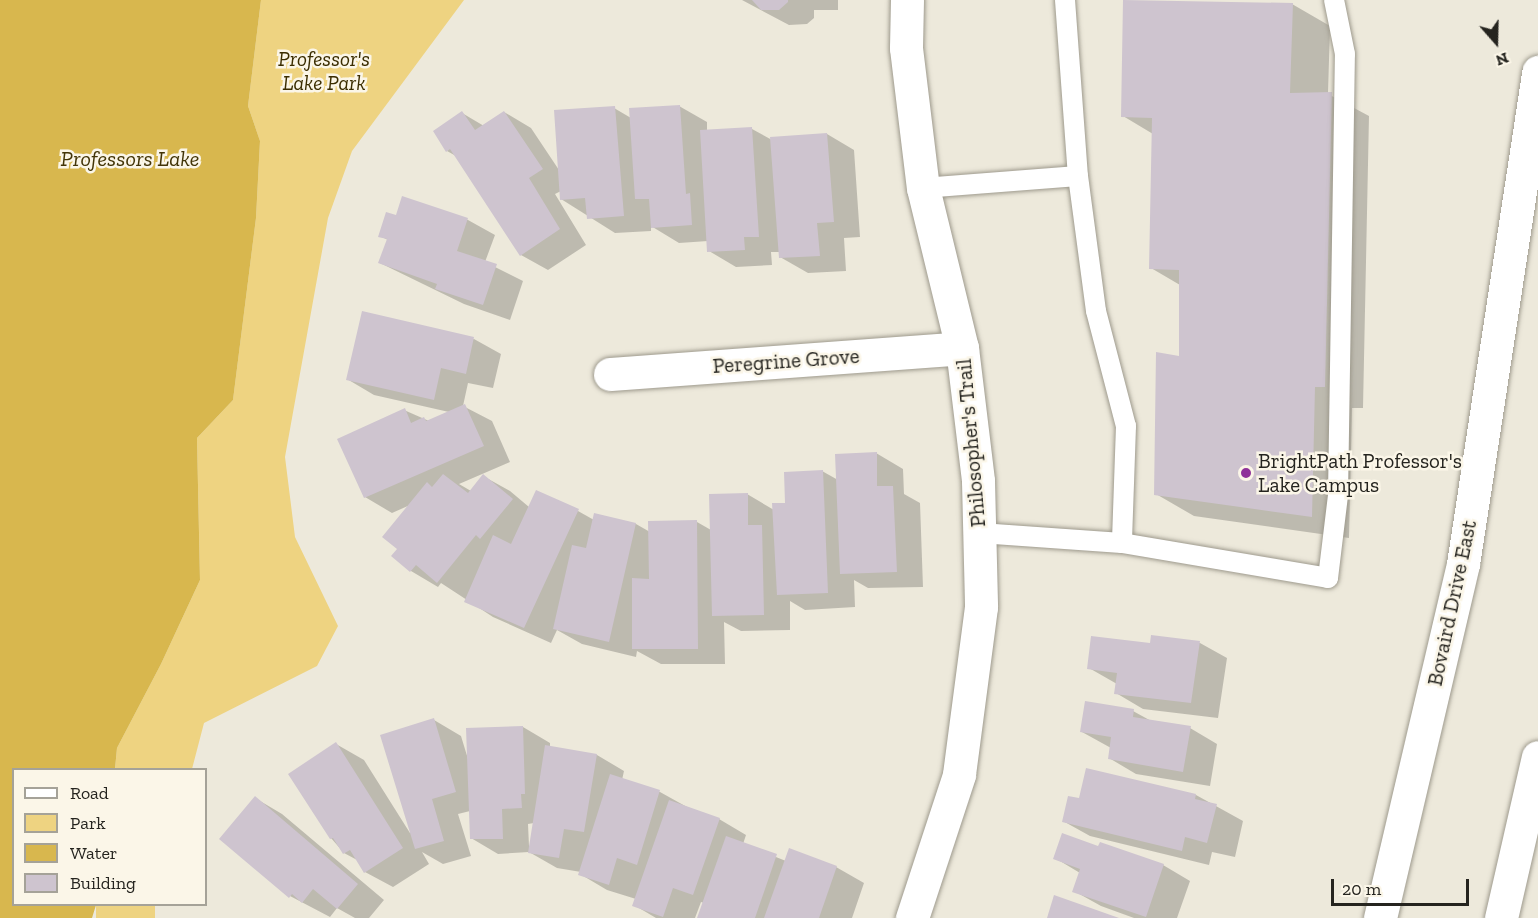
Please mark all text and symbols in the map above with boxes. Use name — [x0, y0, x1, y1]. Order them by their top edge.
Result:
north arrow — [1466, 12, 1526, 72]
park label: Professor's Lake Park — [278, 46, 370, 96]
text: N — [1493, 48, 1511, 70]
water label: Professors Lake — [61, 146, 199, 172]
street label: Peregrine Grove — [712, 343, 860, 379]
street label: Philosopher's Trail — [951, 358, 991, 528]
place label: BrightPath Professor's Lake Campus — [1258, 448, 1462, 498]
marker: BrightPath Professor's Lake Campus — [1239, 466, 1253, 480]
street label: Bovaird Drive East — [1422, 518, 1482, 688]
legend — [12, 768, 207, 906]
text: Road — [70, 782, 109, 804]
text: Park — [70, 812, 106, 834]
text: Water — [70, 842, 117, 864]
scale bar — [1334, 867, 1472, 905]
text: Building — [70, 872, 136, 894]
text: 20 m — [1342, 878, 1381, 900]

